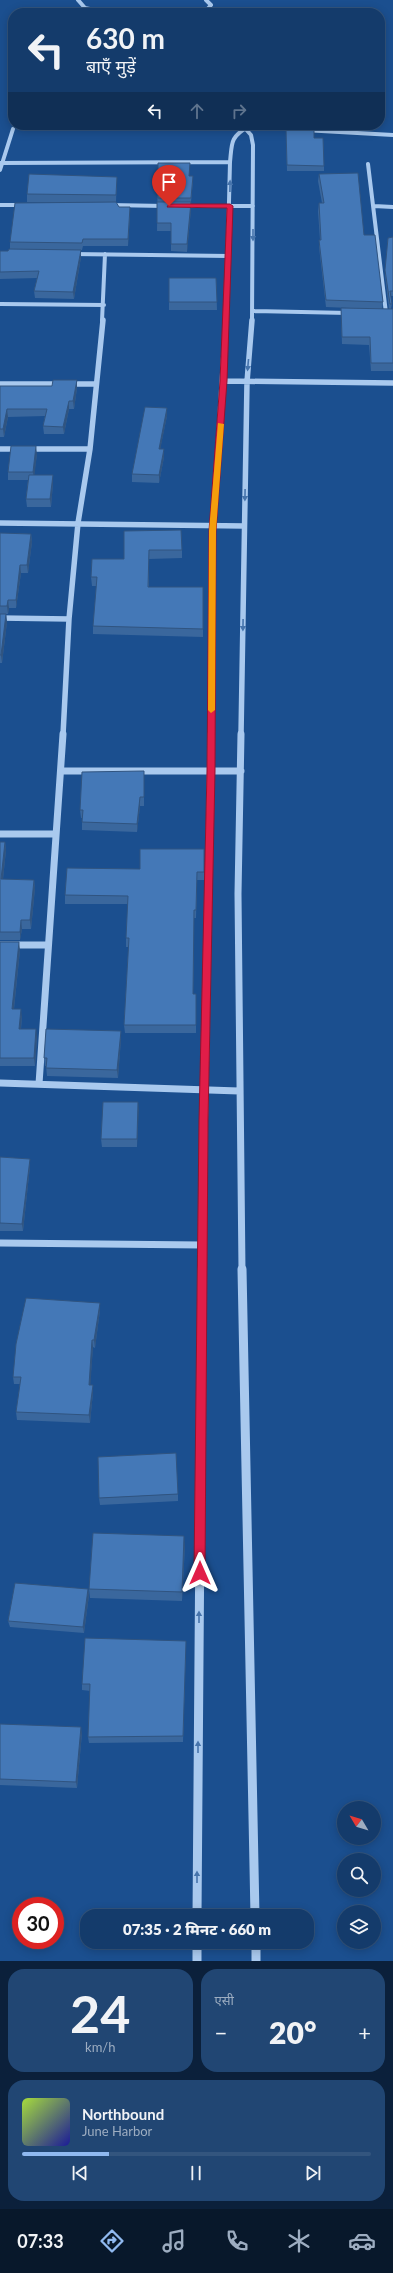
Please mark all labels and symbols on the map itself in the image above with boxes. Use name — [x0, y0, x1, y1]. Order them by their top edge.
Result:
pin — [152, 165, 186, 206]
one-way arrow — [227, 179, 233, 192]
one-way arrow — [250, 229, 256, 242]
one-way arrow — [245, 359, 252, 371]
one-way arrow — [242, 489, 248, 502]
one-way arrow — [240, 619, 246, 632]
position arrow — [179, 1552, 221, 1594]
one-way arrow — [196, 1610, 202, 1623]
one-way arrow — [195, 1740, 201, 1753]
north arrow — [337, 1801, 381, 1845]
one-way arrow — [194, 1870, 200, 1883]
speed limit sign: 30 — [12, 1897, 64, 1949]

